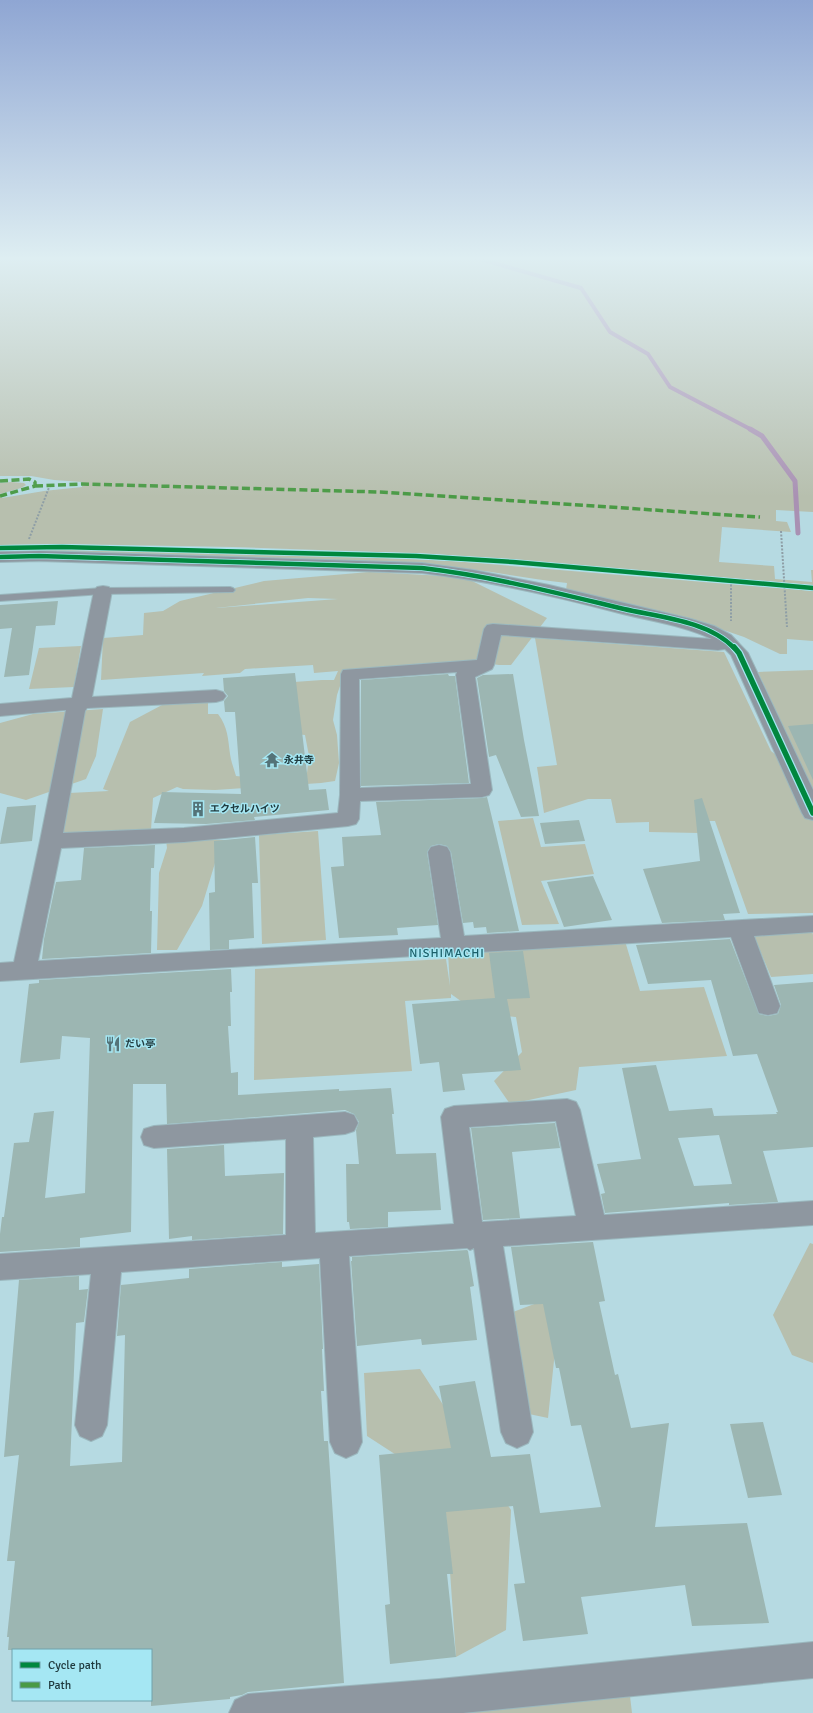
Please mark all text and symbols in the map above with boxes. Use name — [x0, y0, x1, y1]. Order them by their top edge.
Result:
temple icon: 永井寺 — [263, 751, 281, 769]
place label: 永井寺 — [284, 754, 314, 766]
building icon: エクセルハイツ — [189, 800, 207, 818]
place label: エクセルハイツ — [210, 803, 280, 815]
district label: NISHIMACHI — [409, 946, 485, 961]
restaurant icon: だい亭 — [104, 1035, 122, 1053]
place label: だい亭 — [125, 1038, 155, 1050]
legend — [12, 1649, 152, 1701]
text: Cycle path — [48, 1658, 101, 1673]
text: Path — [48, 1678, 71, 1693]

